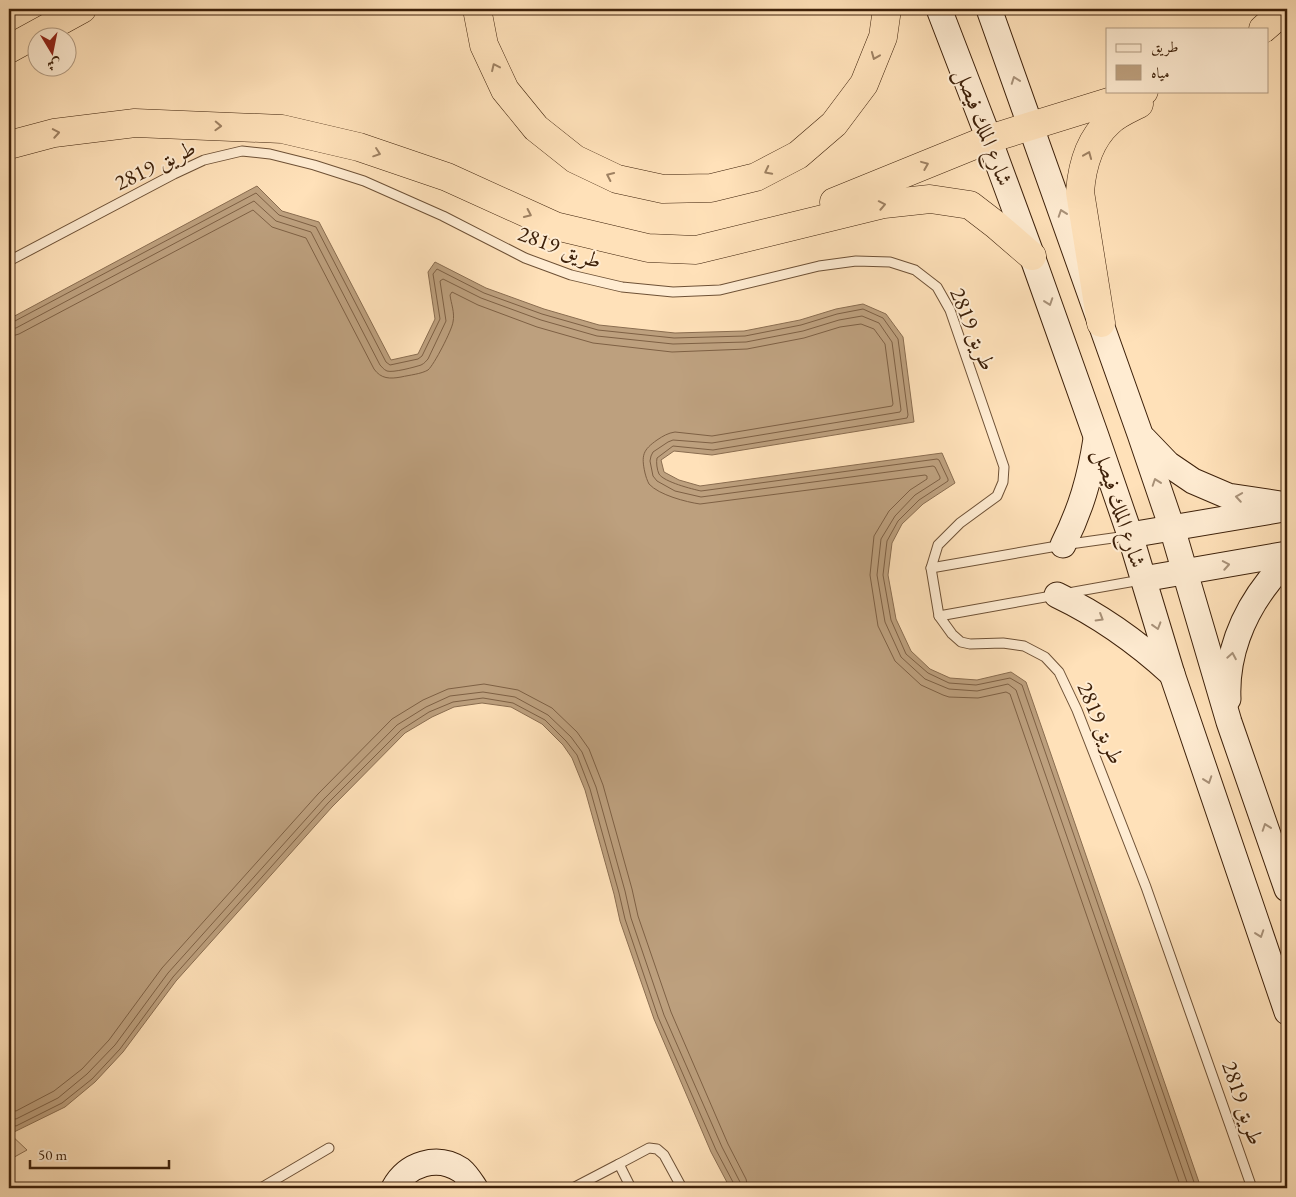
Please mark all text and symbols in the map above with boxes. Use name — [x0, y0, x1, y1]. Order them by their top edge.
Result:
north arrow — [28, 28, 78, 78]
legend — [1106, 28, 1268, 92]
text: طريق — [1151, 37, 1178, 57]
one-way arrow — [871, 51, 881, 60]
text: ش — [46, 55, 63, 75]
one-way arrow — [490, 63, 501, 72]
text: مياه — [1151, 63, 1169, 82]
street label: شارع الملك فيصل — [945, 64, 1020, 191]
one-way arrow — [1011, 76, 1021, 85]
one-way arrow — [214, 121, 222, 132]
one-way arrow — [52, 128, 60, 138]
street label: طريق 2819 — [110, 133, 200, 197]
one-way arrow — [372, 148, 381, 158]
one-way arrow — [1081, 151, 1092, 160]
one-way arrow — [920, 161, 928, 171]
one-way arrow — [764, 165, 773, 175]
one-way arrow — [606, 172, 615, 182]
one-way arrow — [878, 200, 887, 210]
one-way arrow — [523, 207, 532, 218]
one-way arrow — [1058, 209, 1068, 218]
street label: طريق 2819 — [514, 219, 606, 275]
street label: طريق 2819 — [943, 283, 1003, 375]
one-way arrow — [1043, 297, 1053, 305]
street label: شارع الملك فيصل — [1083, 445, 1153, 573]
one-way arrow — [1152, 478, 1162, 487]
one-way arrow — [1235, 493, 1243, 503]
one-way arrow — [1221, 560, 1230, 570]
one-way arrow — [1095, 611, 1104, 621]
one-way arrow — [1152, 621, 1162, 630]
one-way arrow — [1227, 651, 1237, 660]
street label: طريق 2819 — [1071, 677, 1131, 769]
one-way arrow — [1202, 776, 1212, 784]
one-way arrow — [1261, 823, 1271, 831]
one-way arrow — [1255, 929, 1265, 938]
street label: طريق 2819 — [1215, 1057, 1271, 1149]
scale bar — [30, 1137, 169, 1169]
text: 50 m — [38, 1145, 67, 1164]

